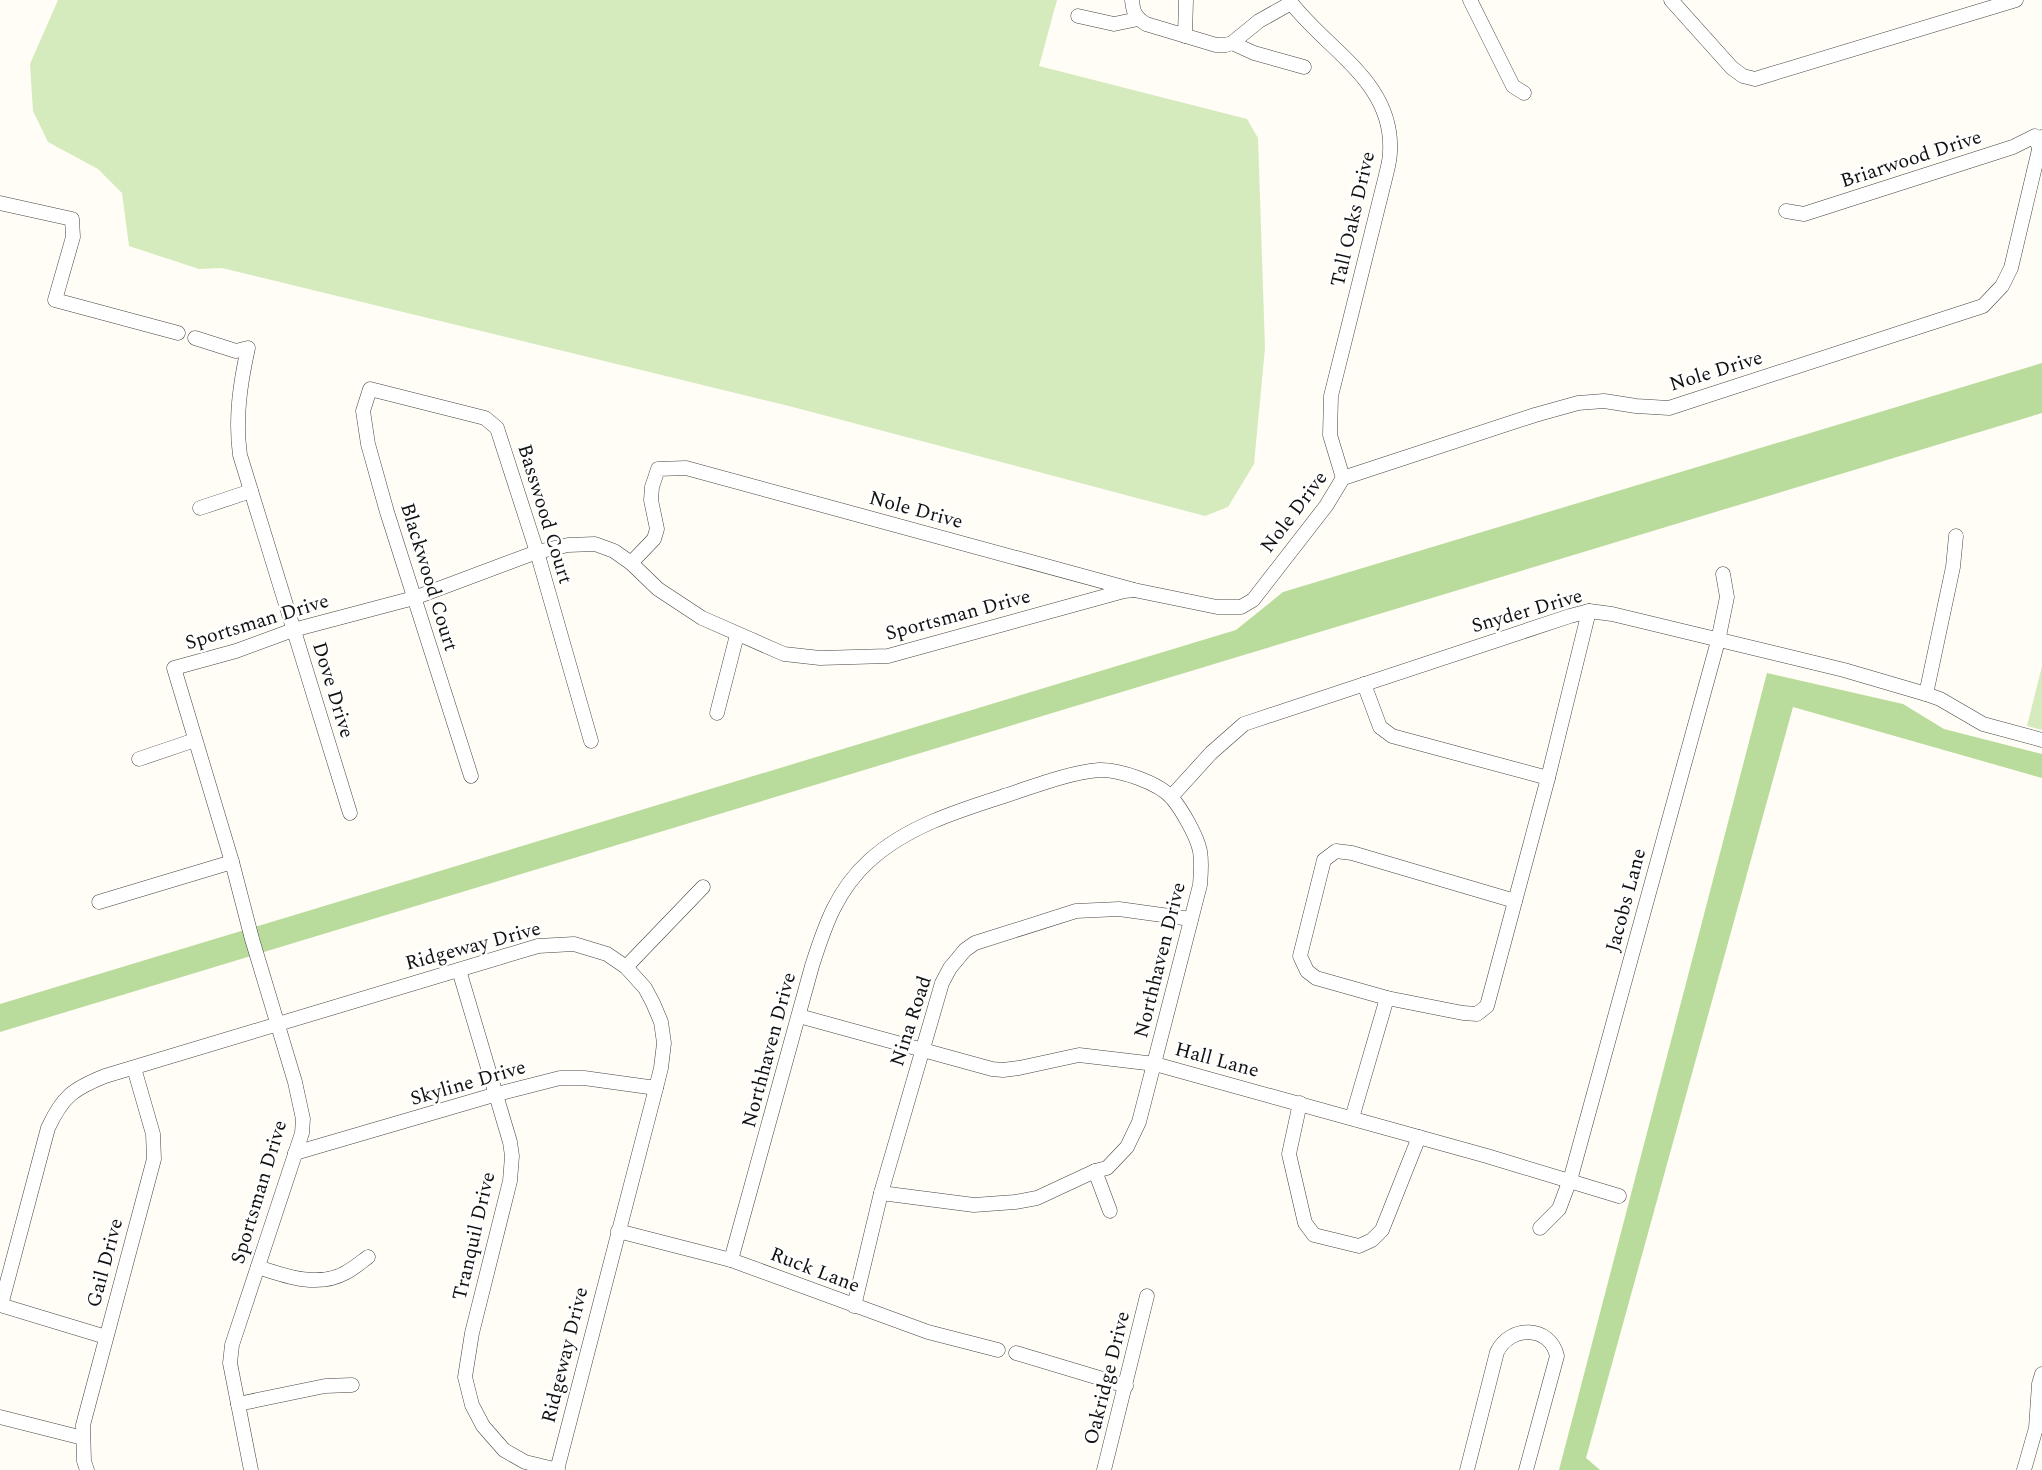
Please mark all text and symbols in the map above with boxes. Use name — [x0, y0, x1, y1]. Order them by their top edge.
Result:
street label: Briarwood Drive — [1836, 122, 1986, 196]
street label: Tall Oaks Drive — [1323, 148, 1383, 290]
street label: Nole Drive — [1666, 343, 1766, 399]
street label: Basswood Court — [510, 440, 580, 588]
street label: Nole Drive — [1253, 465, 1335, 559]
street label: Nole Drive — [866, 483, 966, 537]
street label: Blackwood Court — [392, 499, 466, 655]
street label: Sportsman Drive — [882, 581, 1034, 649]
street label: Snyder Drive — [1468, 581, 1586, 641]
street label: Sportsman Drive — [181, 586, 333, 658]
street label: Dove Drive — [304, 638, 362, 742]
street label: Jacobs Lane — [1598, 845, 1654, 955]
street label: Northhaven Drive — [1126, 879, 1194, 1041]
street label: Ridgeway Drive — [402, 913, 544, 979]
street label: Northhaven Drive — [734, 969, 804, 1131]
street label: Nina Road — [882, 972, 940, 1070]
street label: Hall Lane — [1171, 1034, 1263, 1086]
street label: Skyline Drive — [407, 1052, 529, 1114]
street label: Sportsman Drive — [223, 1116, 295, 1268]
street label: Tranquil Drive — [445, 1169, 503, 1303]
street label: Gail Drive — [79, 1215, 131, 1311]
street label: Ruck Lane — [766, 1239, 864, 1301]
street label: Ridgeway Drive — [534, 1284, 596, 1426]
street label: Oakridge Drive — [1076, 1308, 1138, 1448]

